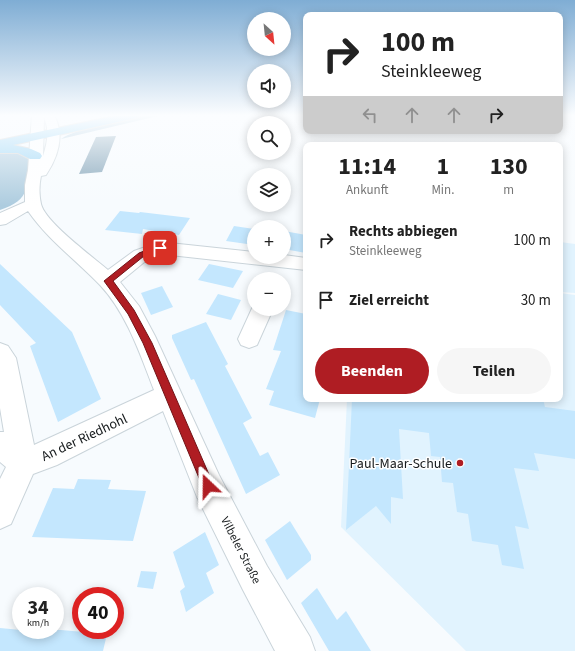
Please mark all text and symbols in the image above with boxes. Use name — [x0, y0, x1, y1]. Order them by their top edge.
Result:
north arrow — [247, 12, 291, 56]
map controls — [247, 12, 291, 316]
text: 100 m — [381, 22, 455, 62]
icon: right — [315, 28, 367, 80]
text: Steinkleeweg — [381, 59, 481, 84]
button: sound — [247, 64, 291, 108]
icon: left — [359, 104, 381, 126]
icon: ahead — [401, 104, 423, 126]
icon: ahead — [443, 104, 465, 126]
icon: right — [485, 104, 507, 126]
button: search — [247, 116, 291, 160]
text: 11:14 — [338, 149, 396, 184]
text: 1 — [437, 149, 449, 184]
text: 130 — [490, 149, 528, 184]
button: layers — [247, 168, 291, 212]
text: Ankunft — [346, 181, 388, 199]
text: Min. — [431, 181, 454, 199]
text: m — [503, 181, 514, 199]
button: + — [247, 220, 291, 264]
text: Rechts abbiegen — [349, 221, 458, 242]
icon: right — [315, 229, 337, 251]
text: 100 m — [513, 230, 551, 251]
pin — [143, 231, 177, 265]
icon: arrive — [149, 237, 171, 259]
text: Steinkleeweg — [349, 242, 422, 260]
button: − — [247, 272, 291, 316]
icon: arrive — [315, 289, 337, 311]
text: Ziel erreicht — [349, 290, 429, 311]
text: 30 m — [521, 290, 551, 311]
button: Beenden — [315, 348, 429, 394]
button: Teilen — [437, 348, 551, 394]
street label: An der Riedhohl — [38, 409, 131, 467]
place label: Paul-Maar-Schule — [350, 454, 452, 474]
marker: Paul-Maar-Schule — [455, 458, 465, 468]
position arrow — [187, 465, 229, 507]
street label: Vilbeler Straße — [216, 514, 265, 587]
speed limit sign: 40 — [72, 587, 124, 639]
text: 34 — [27, 594, 49, 622]
text: km/h — [27, 616, 49, 630]

